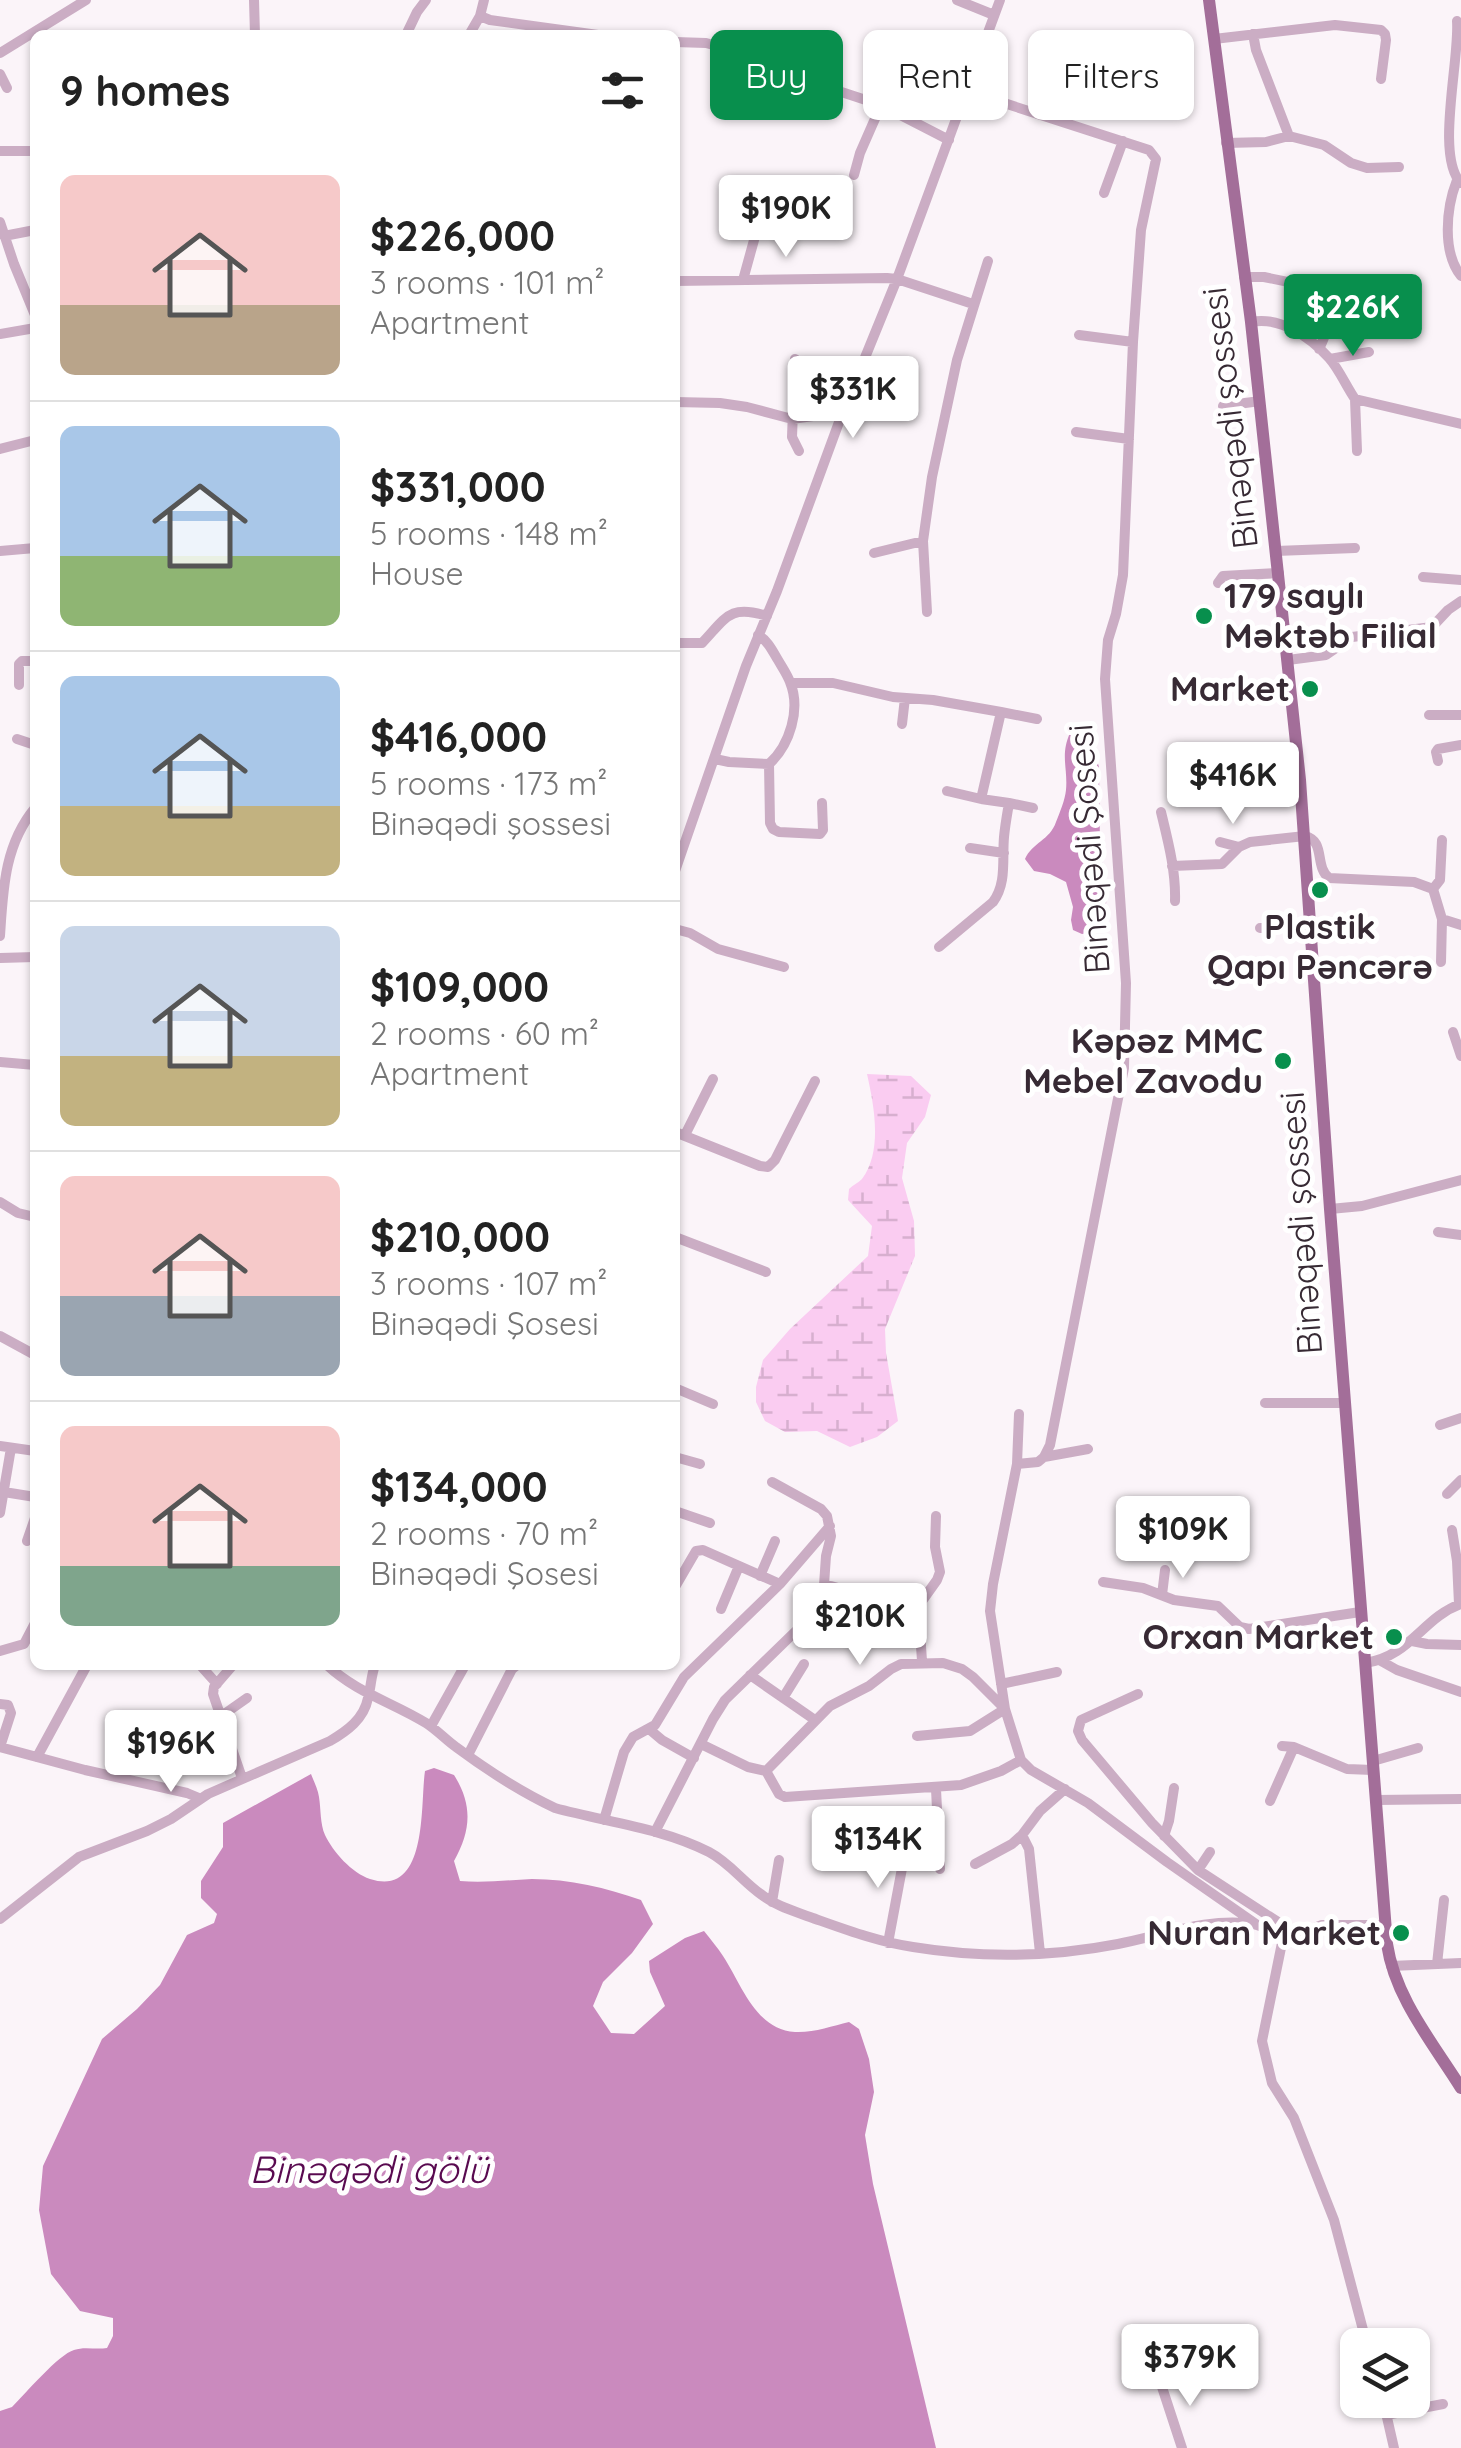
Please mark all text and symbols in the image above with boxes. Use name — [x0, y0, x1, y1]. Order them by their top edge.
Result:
chip: Buy — [710, 30, 843, 120]
chip: Rent — [863, 30, 1008, 120]
chip: Filters — [1028, 30, 1194, 120]
icon: filters — [595, 63, 650, 118]
text: 9 homes — [60, 64, 230, 117]
pin: $190K — [716, 175, 856, 260]
text: $190K — [741, 187, 831, 227]
text: $226,000 — [370, 209, 555, 262]
icon: home — [140, 215, 260, 335]
text: 3 rooms · 101 m² — [370, 262, 604, 302]
pin: $226K — [1283, 274, 1423, 359]
street label: Binəqədi şossesi — [1191, 285, 1267, 552]
text: $226K — [1306, 286, 1400, 326]
text: Apartment — [370, 302, 529, 342]
pin: $331K — [783, 356, 923, 441]
text: $331K — [810, 368, 896, 408]
text: $331,000 — [370, 460, 545, 513]
icon: home — [140, 466, 260, 586]
text: 5 rooms · 148 m² — [370, 513, 608, 553]
text: House — [370, 553, 464, 593]
place label: 179 saylı Məktəb Filial — [1224, 573, 1437, 657]
marker: 179 saylı Məktəb Filial — [1193, 605, 1215, 627]
place label: Market — [1170, 666, 1290, 710]
marker: Market — [1299, 678, 1321, 700]
text: $416,000 — [370, 710, 547, 763]
icon: home — [140, 716, 260, 836]
street label: Binəqədi Şosesi — [1057, 723, 1119, 976]
pin: $416K — [1163, 742, 1303, 827]
text: $416K — [1189, 754, 1277, 794]
text: 5 rooms · 173 m² — [370, 763, 607, 803]
text: Binəqədi şossesi — [370, 803, 611, 843]
marker: Plastik Qapı Pəncərə — [1309, 879, 1331, 901]
place label: Plastik Qapı Pəncərə — [1207, 904, 1433, 988]
text: $109,000 — [370, 960, 549, 1013]
icon: home — [140, 966, 260, 1086]
text: 2 rooms · 60 m² — [370, 1013, 599, 1053]
place label: Kəpəz MMC Mebel Zavodu — [1023, 1018, 1263, 1102]
marker: Kəpəz MMC Mebel Zavodu — [1272, 1050, 1294, 1072]
text: Apartment — [370, 1053, 529, 1093]
street label: Binəqədi şossesi — [1269, 1090, 1331, 1356]
text: $210,000 — [370, 1210, 550, 1263]
icon: home — [140, 1216, 260, 1336]
text: 3 rooms · 107 m² — [370, 1263, 607, 1303]
text: Binəqədi Şosesi — [370, 1303, 599, 1343]
text: $134,000 — [370, 1460, 548, 1513]
icon: home — [140, 1466, 260, 1586]
pin: $109K — [1113, 1496, 1253, 1581]
text: $109K — [1138, 1508, 1228, 1548]
text: 2 rooms · 70 m² — [370, 1513, 598, 1553]
text: Binəqədi Şosesi — [370, 1553, 599, 1593]
pin: $210K — [790, 1583, 930, 1668]
text: $210K — [815, 1595, 905, 1635]
place label: Orxan Market — [1143, 1614, 1374, 1658]
marker: Orxan Market — [1383, 1626, 1405, 1648]
pin: $196K — [101, 1710, 241, 1795]
text: $196K — [127, 1722, 215, 1762]
pin: $134K — [808, 1806, 948, 1891]
text: $134K — [834, 1818, 922, 1858]
place label: Nuran Market — [1147, 1910, 1381, 1954]
marker: Nuran Market — [1390, 1922, 1412, 1944]
water label: Binəqədi gölü — [249, 2145, 491, 2193]
pin: $379K — [1120, 2324, 1260, 2409]
map controls — [1340, 2328, 1430, 2418]
button: layers — [1340, 2328, 1430, 2418]
text: $379K — [1144, 2336, 1237, 2376]

